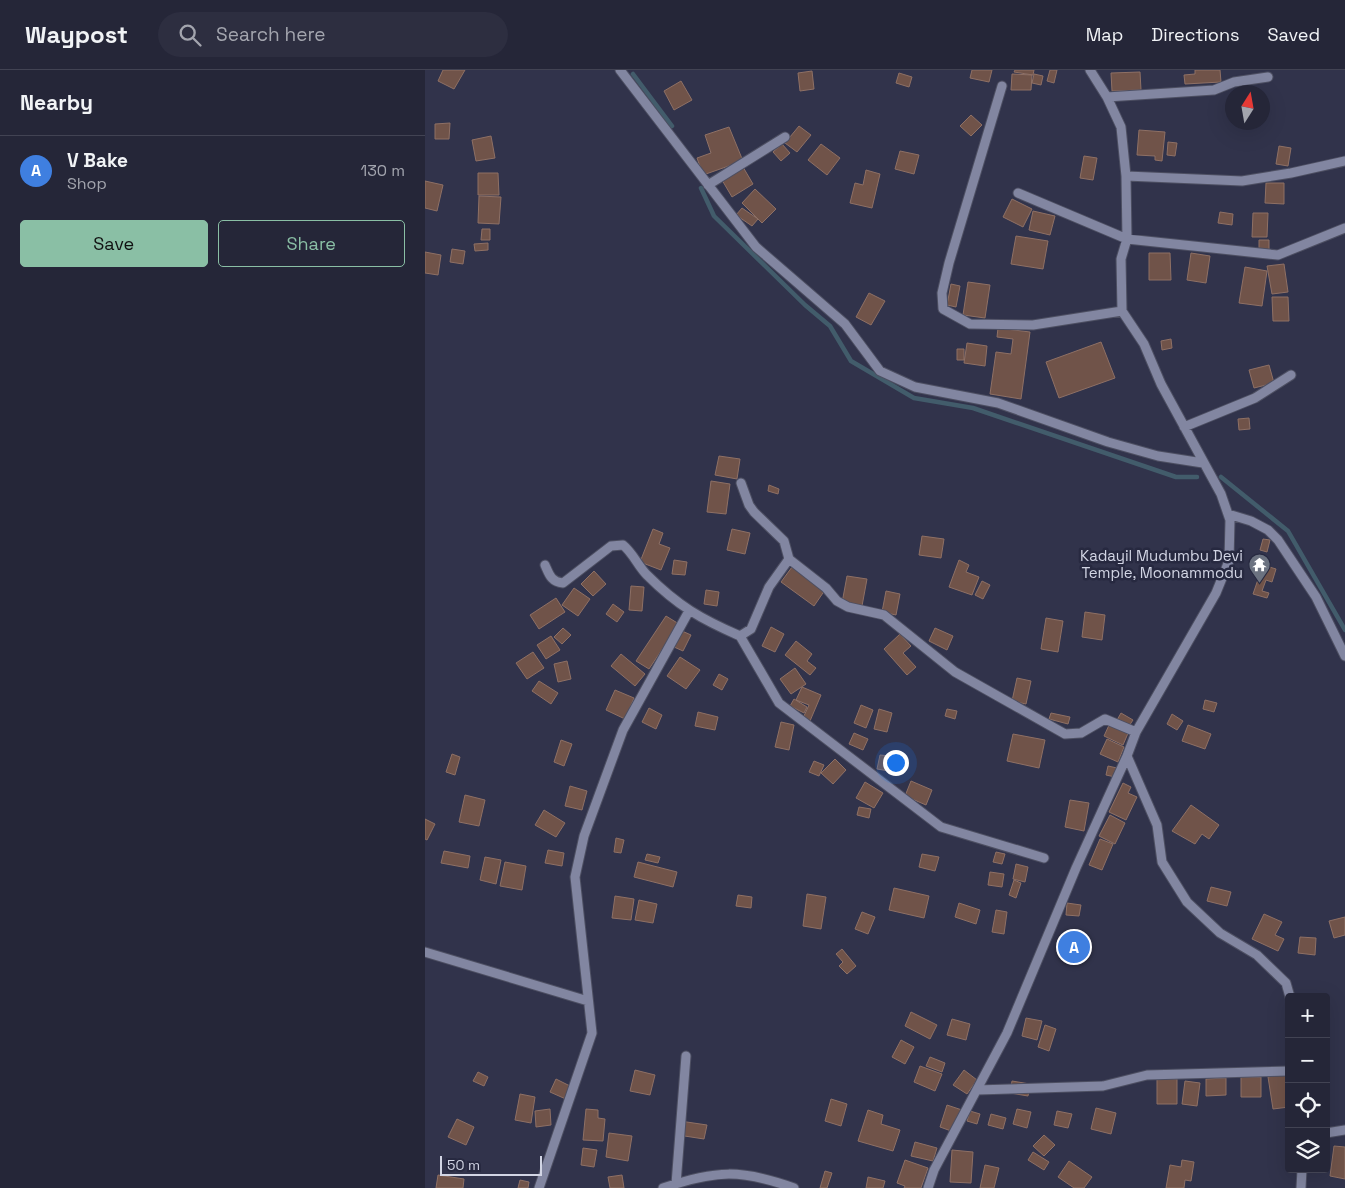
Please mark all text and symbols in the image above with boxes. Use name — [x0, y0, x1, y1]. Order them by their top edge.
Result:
search box — [158, 12, 508, 57]
text: Waypost — [25, 19, 128, 50]
icon: search — [176, 21, 204, 49]
text: Search here — [216, 22, 326, 47]
text: Map — [1086, 23, 1123, 46]
text: Directions — [1151, 23, 1240, 46]
text: Saved — [1268, 23, 1320, 46]
north arrow — [1225, 85, 1270, 130]
text: Nearby — [20, 89, 93, 116]
text: V Bake — [67, 148, 128, 173]
text: A — [31, 160, 41, 181]
text: 130 m — [361, 160, 405, 181]
text: Shop — [67, 173, 107, 194]
button: Save — [20, 220, 208, 267]
button: Share — [218, 220, 405, 267]
place label: Kadayil Mudumbu Devi Temple, Moonammodu — [1080, 546, 1243, 582]
temple icon: Kadayil Mudumbu Devi Temple, Moonammodu — [1247, 552, 1271, 583]
your location — [883, 750, 909, 776]
pin: A — [1058, 928, 1090, 966]
map controls — [1285, 993, 1330, 1173]
button: + — [1285, 993, 1330, 1038]
button: − — [1285, 1038, 1330, 1083]
button: locate — [1285, 1083, 1330, 1128]
button: layers — [1285, 1128, 1330, 1173]
scale bar — [440, 1153, 543, 1176]
text: 50 m — [447, 1156, 480, 1174]

